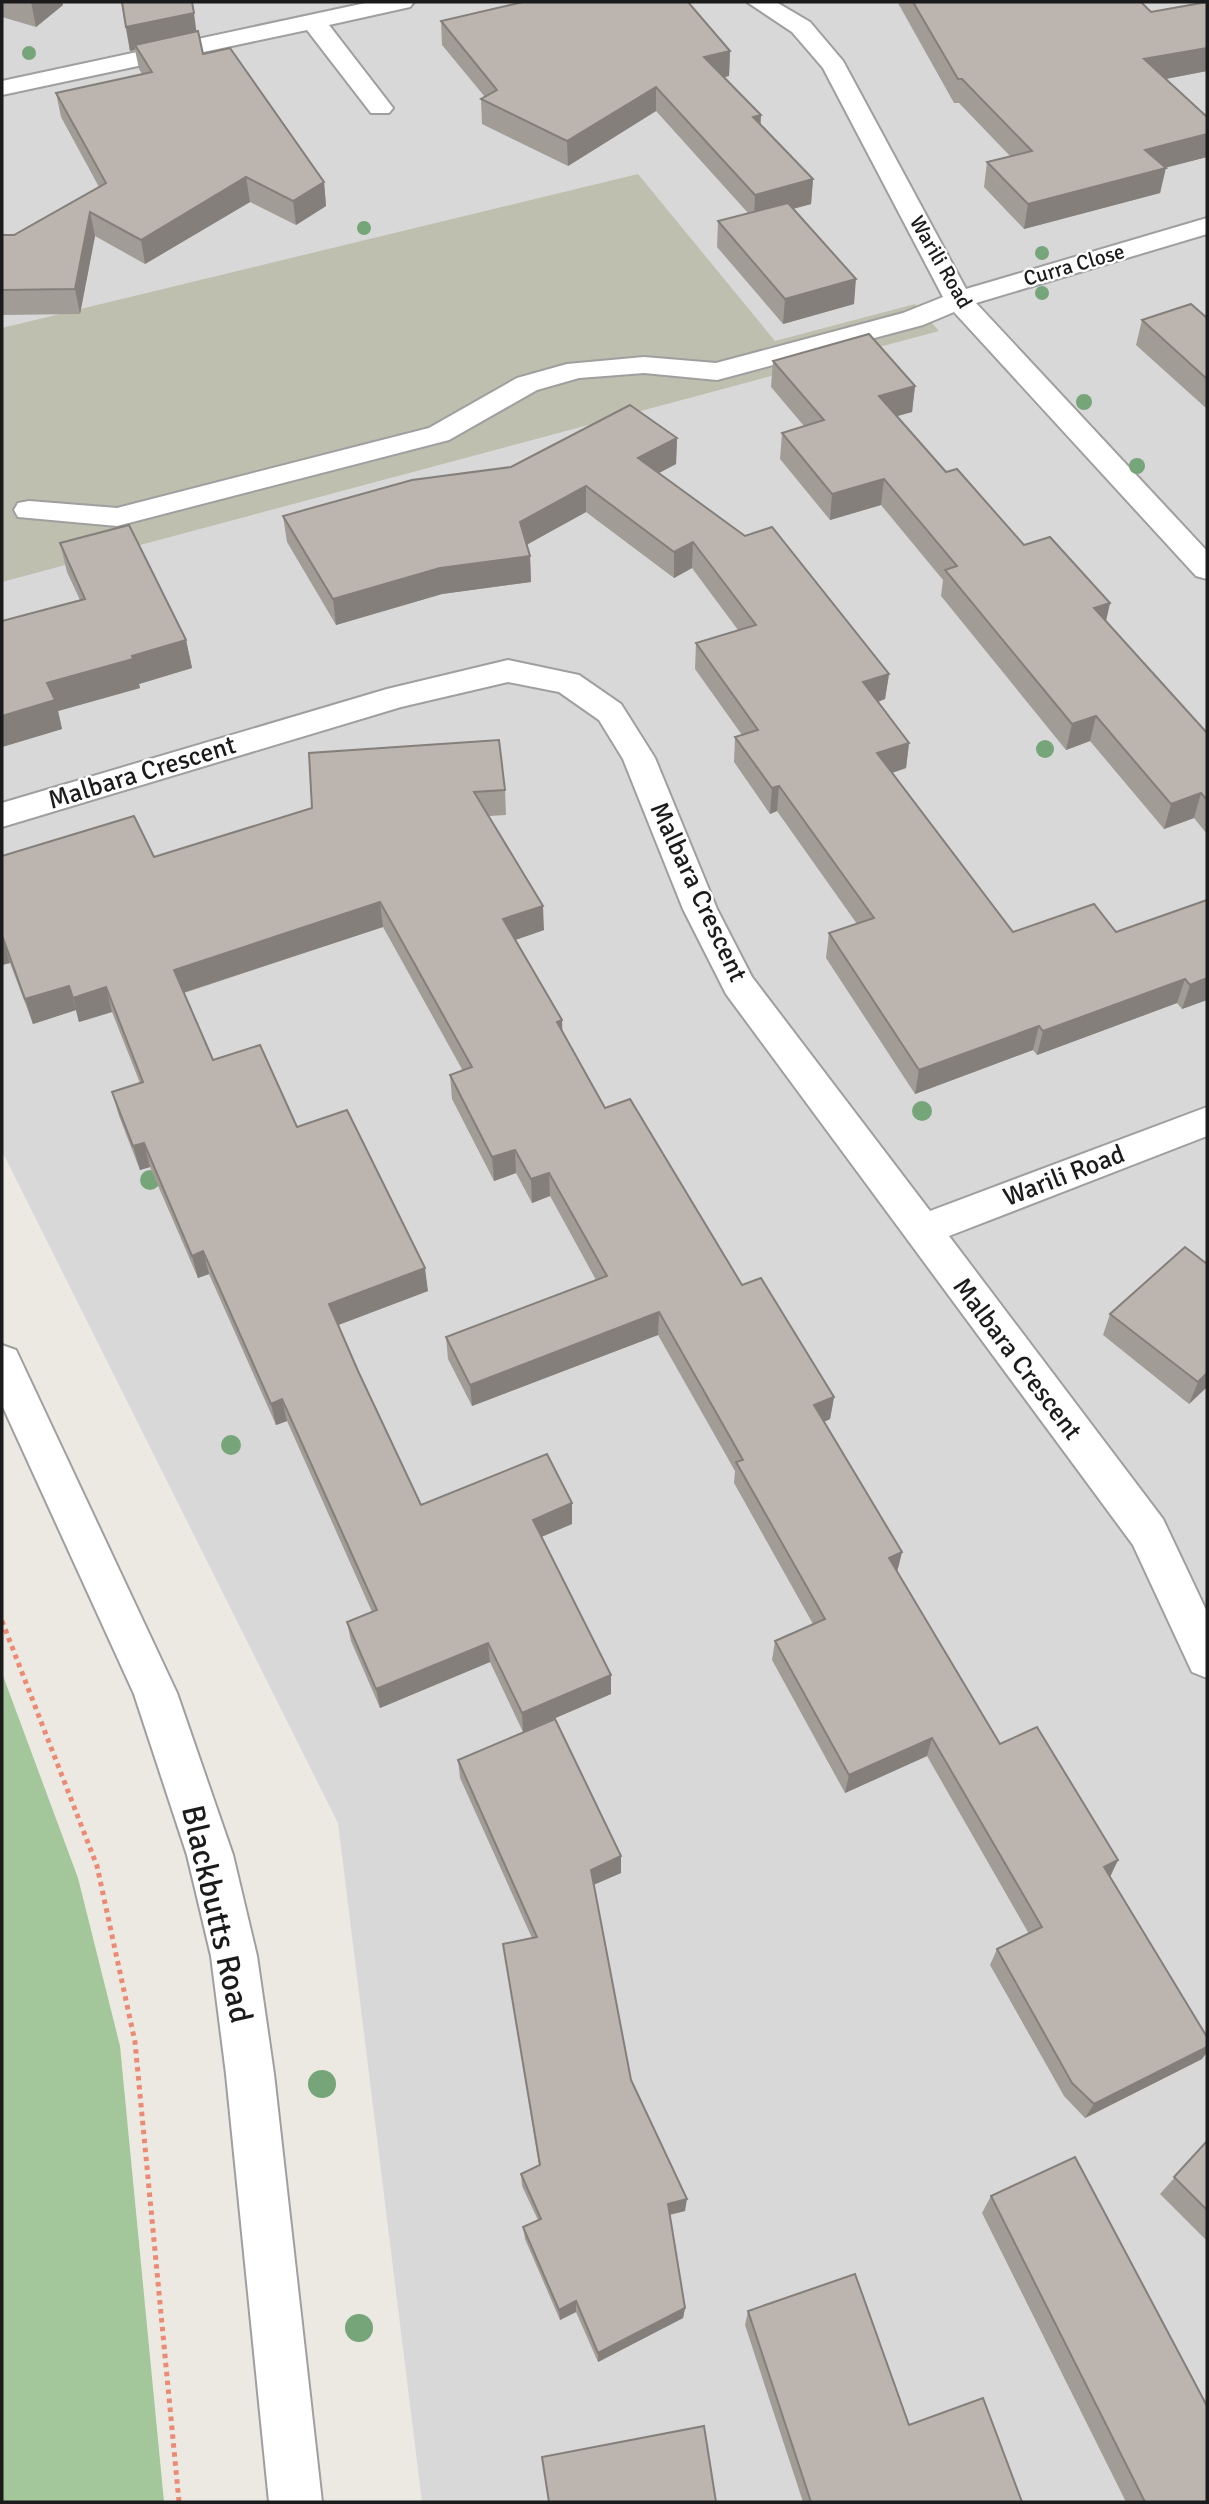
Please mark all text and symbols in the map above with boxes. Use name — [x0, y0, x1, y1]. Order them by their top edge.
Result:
street label: Warili Road — [904, 211, 978, 313]
street label: Curra Close — [1020, 238, 1128, 292]
street label: Malbara Crescent — [44, 729, 240, 817]
street label: Malbara Crescent — [642, 797, 754, 987]
street label: Warili Road — [999, 1138, 1129, 1214]
street label: Malbara Crescent — [946, 1272, 1088, 1446]
street label: Blackbutts Road — [173, 1801, 261, 2027]

